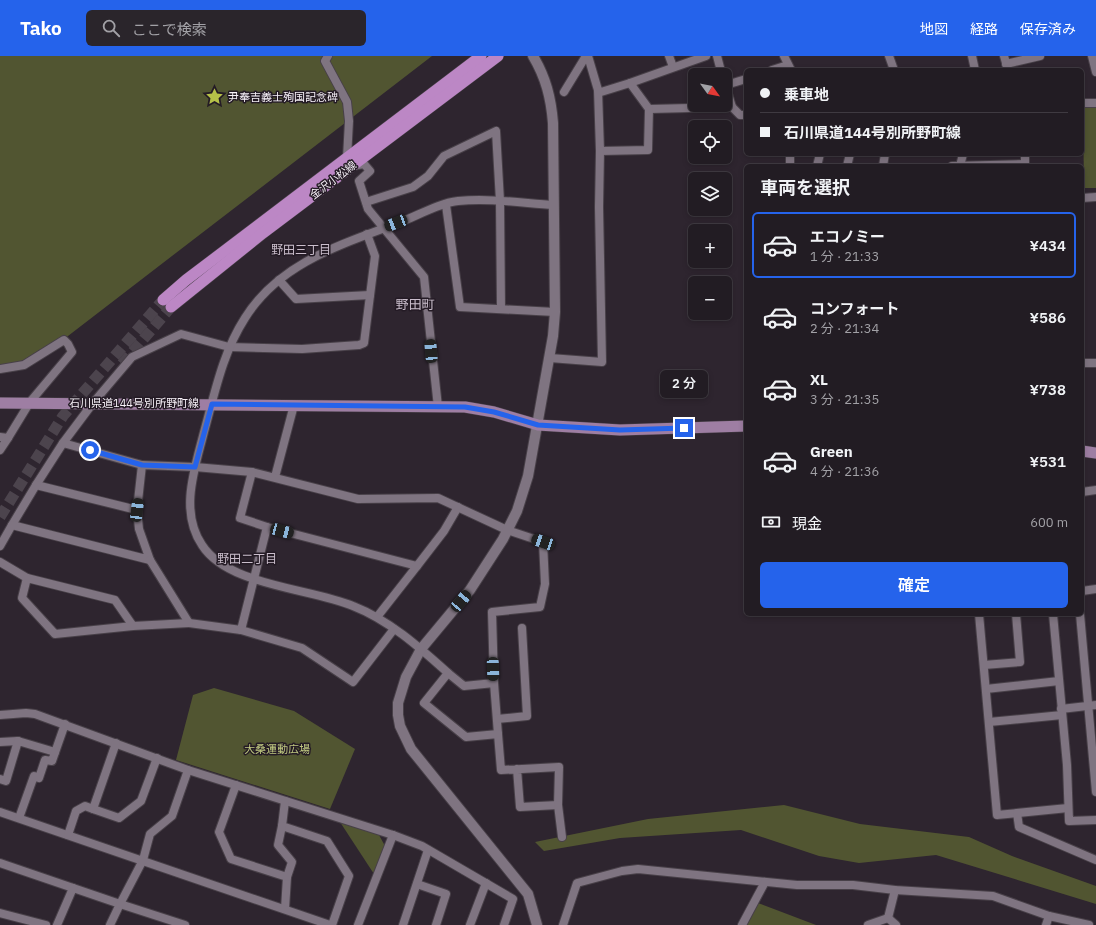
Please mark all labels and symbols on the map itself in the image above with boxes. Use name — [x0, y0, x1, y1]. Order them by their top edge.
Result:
north arrow — [688, 68, 732, 112]
place icon: 尹奉吉義士殉国記念碑 — [205, 87, 225, 107]
place label: 尹奉吉義士殉国記念碑 — [228, 90, 338, 104]
street label: 金沢小松線 — [307, 158, 359, 202]
car — [383, 213, 409, 233]
district label: 野田三丁目 — [271, 242, 331, 257]
district label: 野田町 — [395, 296, 435, 313]
car — [424, 339, 438, 363]
callout: 2 分 — [660, 370, 708, 398]
street label: 石川県道144号別所野町線 — [69, 396, 199, 410]
route end — [675, 419, 693, 437]
route start — [81, 441, 99, 459]
car — [130, 497, 144, 523]
car — [269, 522, 295, 540]
car — [530, 532, 556, 552]
district label: 野田二丁目 — [217, 551, 277, 566]
car — [449, 588, 473, 614]
car — [487, 657, 499, 681]
park label: 大桑運動広場 — [244, 742, 310, 756]

